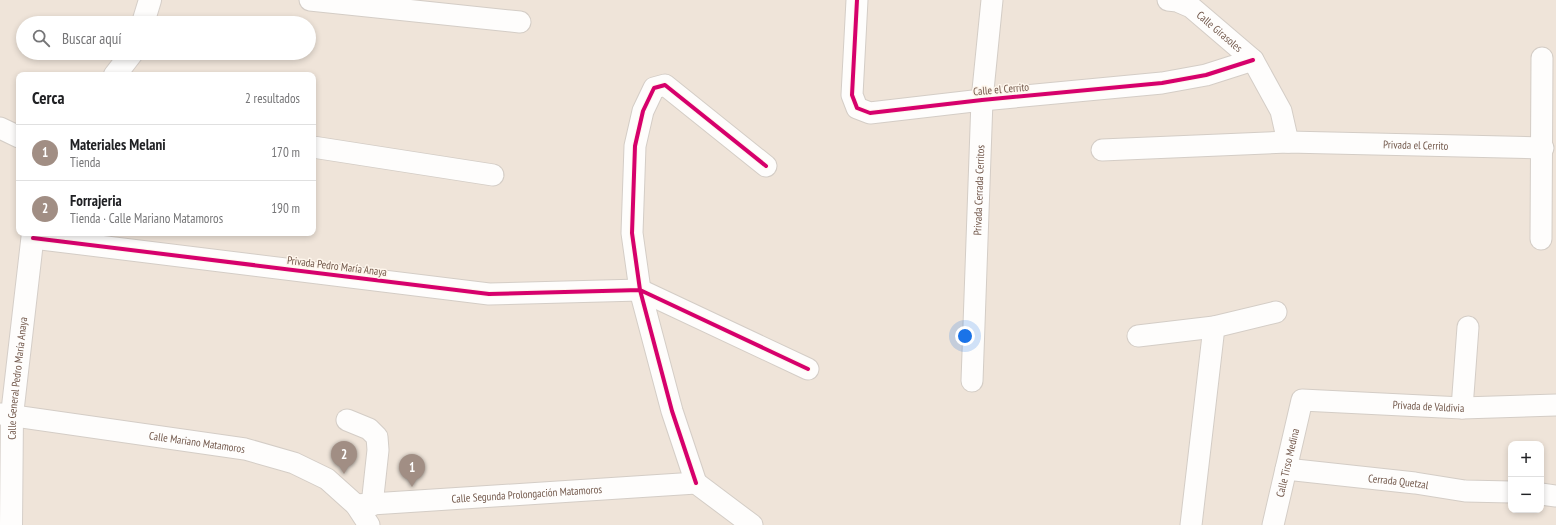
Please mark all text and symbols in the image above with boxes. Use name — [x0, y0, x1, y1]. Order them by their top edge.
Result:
street label: Calle Girasoles — [1194, 8, 1246, 55]
search box — [16, 16, 316, 60]
icon: search — [30, 27, 52, 49]
text: Buscar aquí — [62, 29, 122, 48]
street label: Calle el Cerrito — [972, 80, 1030, 98]
text: Cerca — [32, 87, 65, 109]
text: 2 resultados — [245, 90, 300, 107]
text: Materiales Melani — [70, 135, 166, 154]
street label: Privada el Cerrito — [1383, 137, 1449, 153]
text: 1 — [42, 144, 48, 161]
text: 170 m — [271, 144, 300, 161]
street label: Privada Cerrada Cerritos — [970, 144, 987, 236]
text: Tienda — [70, 154, 101, 171]
text: Forrajeria — [70, 191, 122, 210]
text: 2 — [42, 200, 48, 217]
text: 190 m — [271, 200, 300, 217]
text: Tienda · Calle Mariano Matamoros — [70, 210, 223, 227]
street label: Privada Pedro María Anaya — [286, 253, 388, 279]
street label: Calle General Pedro María Anaya — [5, 316, 30, 440]
your location — [955, 326, 975, 346]
street label: Privada de Valdivia — [1392, 398, 1464, 415]
street label: Calle Tirso Medina — [1273, 427, 1302, 498]
street label: Calle Mariano Matamoros — [148, 428, 246, 456]
pin: 2 — [331, 441, 357, 474]
map controls — [1508, 441, 1544, 513]
button: + — [1508, 441, 1544, 477]
pin: 1 — [399, 454, 425, 487]
street label: Cerrada Quetzal — [1367, 471, 1430, 492]
button: − — [1508, 477, 1544, 513]
street label: Calle Segunda Prolongación Matamoros — [451, 482, 603, 506]

